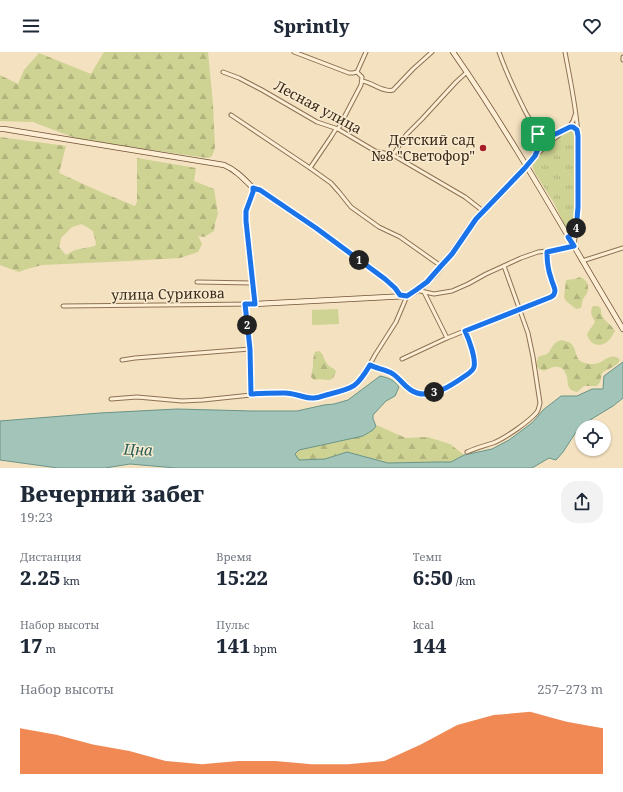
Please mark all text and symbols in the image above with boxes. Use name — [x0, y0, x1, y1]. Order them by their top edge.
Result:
text: Sprintly — [274, 14, 349, 38]
icon: menu — [20, 15, 42, 37]
icon: heart — [581, 15, 603, 37]
street label: Лесная улица — [271, 75, 365, 138]
pin — [521, 117, 555, 151]
icon: arrive — [527, 123, 549, 145]
place label: Детский сад №8 "Светофор" — [371, 130, 475, 165]
marker: Детский сад №8 "Светофор" — [478, 143, 488, 153]
pin: 4 — [566, 218, 586, 238]
text: 4 — [573, 220, 579, 235]
pin: 1 — [349, 250, 369, 270]
text: 1 — [356, 252, 362, 267]
street label: улица Сурикова — [111, 283, 225, 304]
pin: 2 — [237, 315, 257, 335]
text: 2 — [244, 317, 250, 332]
pin: 3 — [424, 382, 444, 402]
text: 3 — [431, 384, 437, 399]
map controls — [575, 420, 611, 456]
button: locate — [575, 420, 611, 456]
water label: Цна — [122, 438, 153, 460]
text: Вечерний забег — [20, 478, 204, 508]
button: share — [561, 481, 603, 523]
text: 19:23 — [20, 508, 53, 526]
text: Дистанция — [20, 549, 81, 564]
text: Время — [216, 549, 252, 564]
text: Темп — [413, 549, 442, 564]
text: 2.25 — [20, 564, 60, 591]
text: 15:22 — [216, 564, 268, 591]
text: 6:50 — [413, 564, 453, 591]
text: km — [60, 573, 80, 588]
text: /km — [453, 573, 476, 588]
text: Набор высоты — [20, 617, 99, 632]
text: Пульс — [216, 617, 249, 632]
text: kcal — [413, 617, 434, 632]
text: 17 — [20, 632, 43, 659]
text: 141 — [216, 632, 250, 659]
text: 144 — [413, 632, 447, 659]
text: m — [43, 641, 56, 656]
text: bpm — [250, 641, 277, 656]
text: Набор высоты — [20, 680, 114, 698]
text: 257–273 m — [537, 680, 603, 698]

